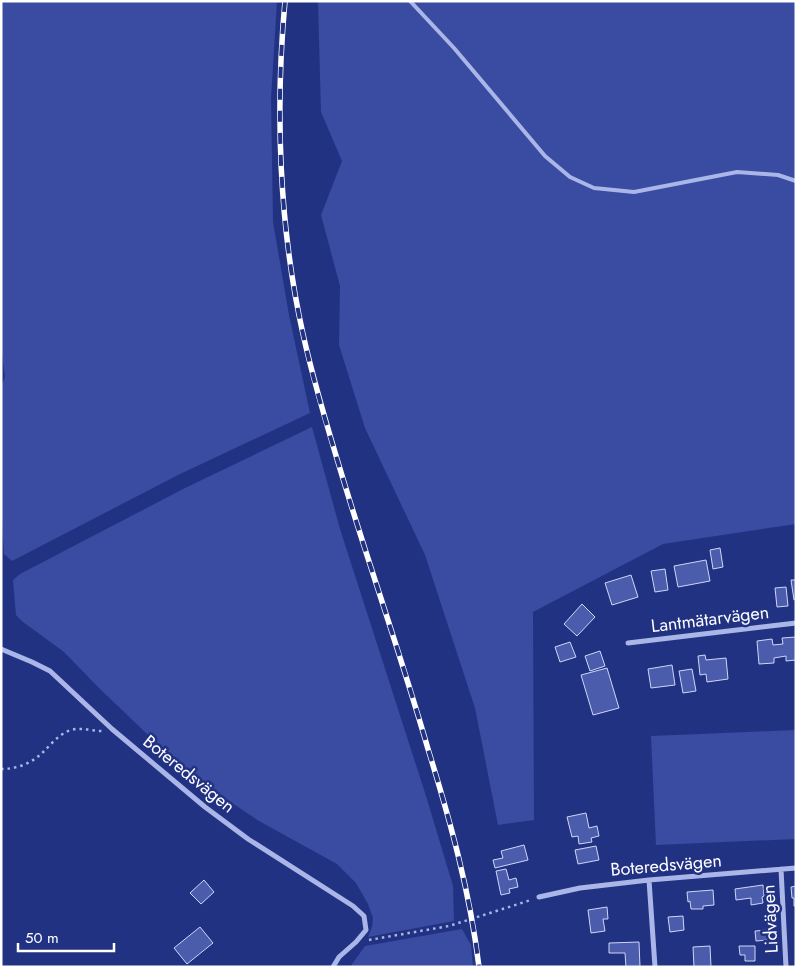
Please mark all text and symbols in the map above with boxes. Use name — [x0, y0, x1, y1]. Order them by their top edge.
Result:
street label: Lantmätarvägen — [650, 599, 770, 639]
street label: Boteredsvägen — [137, 729, 241, 819]
street label: Boteredsvägen — [609, 847, 723, 883]
street label: Lidvägen — [755, 884, 785, 954]
scale bar — [18, 920, 114, 952]
text: 50 m — [25, 927, 59, 949]

